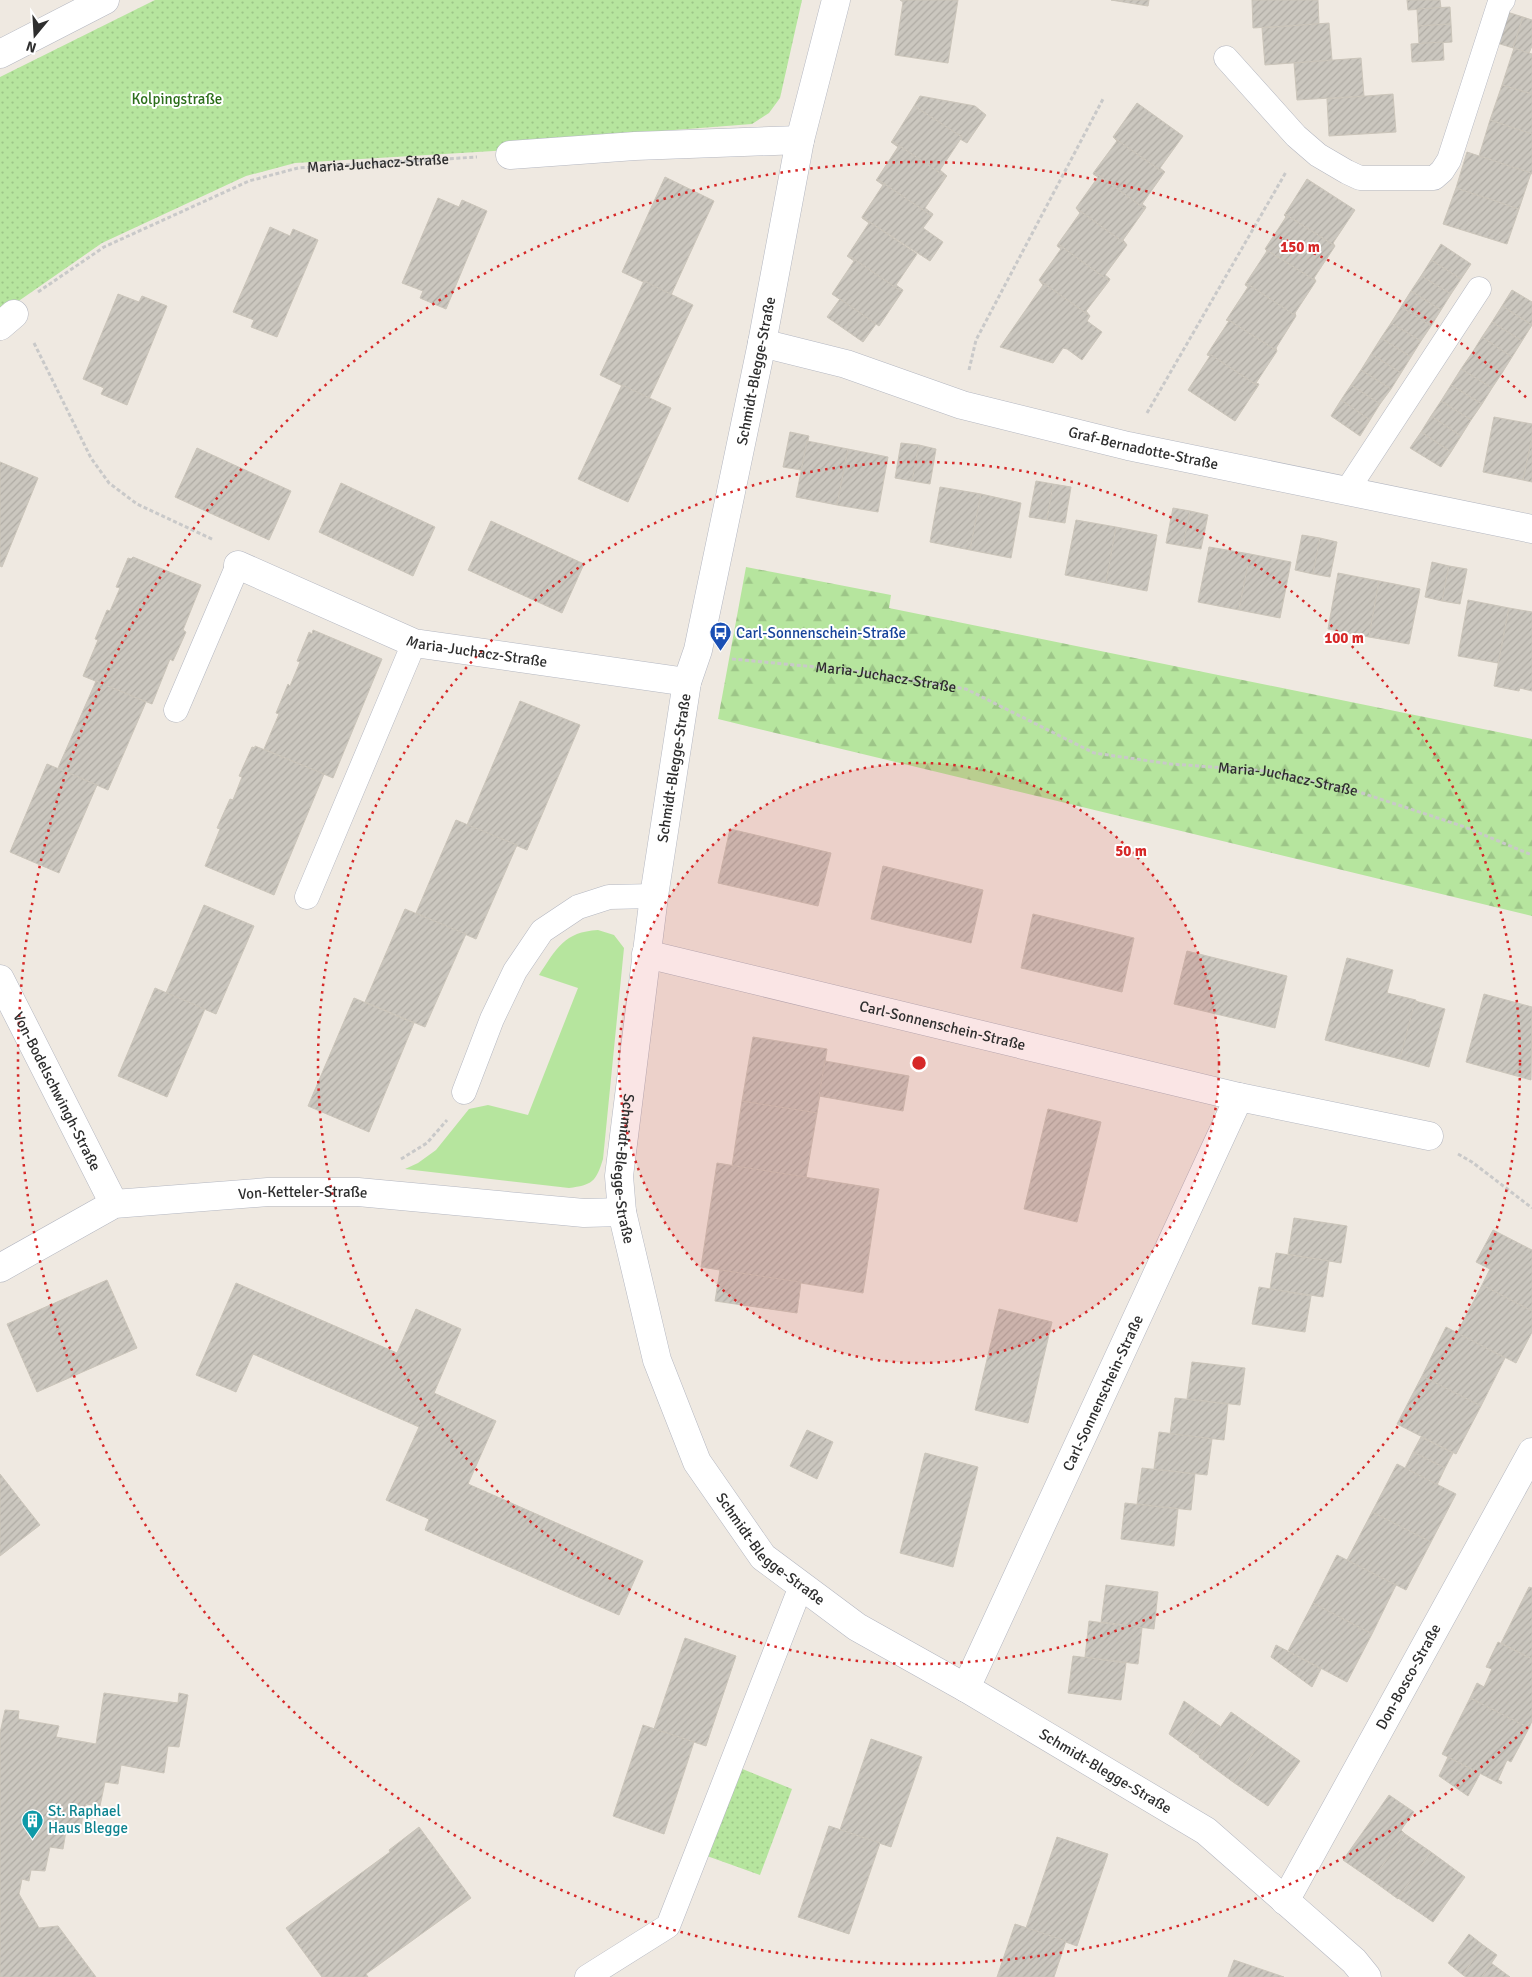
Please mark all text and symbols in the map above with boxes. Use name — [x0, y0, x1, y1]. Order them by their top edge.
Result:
north arrow — [10, 10, 60, 60]
text: N — [24, 37, 38, 56]
park label: Kolpingstraße — [132, 90, 222, 108]
street label: Maria-Juchacz-Straße — [306, 150, 449, 176]
text: 150 m — [1280, 238, 1320, 256]
street label: Schmidt-Blegge-Straße — [733, 295, 779, 447]
street label: Graf-Bernadotte-Straße — [1066, 423, 1220, 473]
bus stop icon: Carl-Sonnenschein-Straße — [708, 621, 732, 652]
place label: Carl-Sonnenschein-Straße — [736, 624, 906, 642]
text: 100 m — [1324, 629, 1364, 647]
street label: Maria-Juchacz-Straße — [403, 632, 549, 671]
street label: Maria-Juchacz-Straße — [815, 658, 958, 696]
street label: Schmidt-Blegge-Straße — [653, 692, 695, 844]
street label: Maria-Juchacz-Straße — [1217, 758, 1360, 800]
text: 50 m — [1115, 842, 1147, 860]
street label: Carl-Sonnenschein-Straße — [858, 997, 1027, 1054]
street label: Von-Bodelschwingh-Straße — [9, 1009, 105, 1174]
centre of rings — [910, 1054, 928, 1072]
street label: Schmidt-Blegge-Straße — [610, 1093, 638, 1245]
street label: Von-Ketteler-Straße — [238, 1183, 368, 1203]
street label: Carl-Sonnenschein-Straße — [1059, 1312, 1147, 1474]
street label: Schmidt-Blegge-Straße — [712, 1489, 828, 1609]
street label: Don-Bosco-Straße — [1372, 1621, 1445, 1733]
street label: Schmidt-Blegge-Straße — [1036, 1725, 1175, 1817]
place label: St. Raphael Haus Blegge — [48, 1802, 128, 1837]
building icon: St. Raphael Haus Blegge — [20, 1808, 44, 1839]

